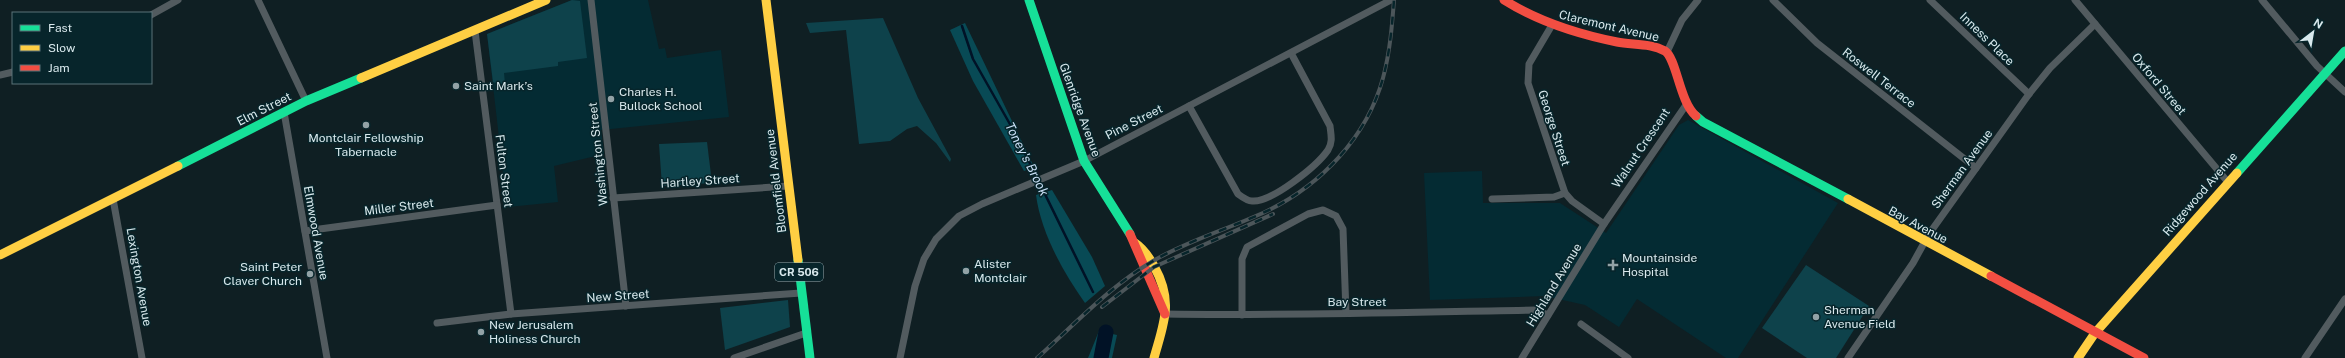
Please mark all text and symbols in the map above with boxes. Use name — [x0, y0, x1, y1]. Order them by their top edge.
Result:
street label: Claremont Avenue — [1557, 8, 1661, 44]
street label: Inness Place — [1957, 10, 2017, 69]
legend — [12, 12, 152, 84]
north arrow — [2293, 12, 2333, 52]
text: N — [2311, 16, 2325, 31]
text: Fast — [48, 21, 73, 35]
text: Slow — [48, 41, 76, 55]
street label: Roswell Terrace — [1840, 45, 1919, 111]
street label: Oxford Street — [2129, 50, 2189, 118]
text: Jam — [48, 61, 70, 75]
street label: Glenridge Avenue — [1057, 61, 1104, 159]
place label: Saint Mark’s — [464, 79, 533, 93]
marker: Saint Mark’s — [451, 81, 461, 91]
place label: Charles H. Bullock School — [619, 85, 703, 113]
street label: George Street — [1535, 88, 1573, 168]
street label: Elm Street — [234, 89, 294, 129]
marker: Charles H. Bullock School — [606, 94, 616, 104]
street label: Washington Street — [586, 101, 610, 207]
street label: Pine Street — [1103, 101, 1165, 142]
street label: Walnut Crescent — [1609, 105, 1673, 190]
marker: Montclair Fellowship Tabernacle — [361, 120, 371, 130]
water label: Toney's Brook — [1002, 120, 1052, 198]
street label: Sherman Avenue — [1929, 126, 1996, 211]
street label: Bloomfield Avenue — [763, 128, 789, 234]
place label: Montclair Fellowship Tabernacle — [308, 131, 424, 159]
street label: Fulton Street — [493, 134, 515, 209]
street label: Ridgewood Avenue — [2160, 149, 2240, 239]
street label: Hartley Street — [660, 171, 740, 191]
street label: Elmwood Avenue — [301, 185, 331, 281]
street label: Miller Street — [363, 196, 435, 218]
street label: Bay Avenue — [1886, 204, 1950, 247]
street label: Lexington Avenue — [123, 227, 155, 327]
street label: Highland Avenue — [1524, 241, 1585, 329]
place label: Mountainside Hospital — [1622, 251, 1697, 279]
place label: Alister Montclair — [974, 257, 1027, 285]
marker: Mountainside Hospital — [1607, 259, 1619, 271]
place label: Saint Peter Claver Church — [223, 260, 302, 288]
road number: CR 506 — [775, 263, 823, 281]
marker: Alister Montclair — [961, 266, 971, 276]
marker: Saint Peter Claver Church — [305, 269, 315, 279]
street label: New Street — [586, 287, 650, 305]
street label: Bay Street — [1328, 295, 1387, 309]
place label: Sherman Avenue Field — [1824, 303, 1895, 331]
marker: Sherman Avenue Field — [1811, 312, 1821, 322]
place label: New Jerusalem Holiness Church — [489, 318, 580, 346]
marker: New Jerusalem Holiness Church — [476, 327, 486, 337]

